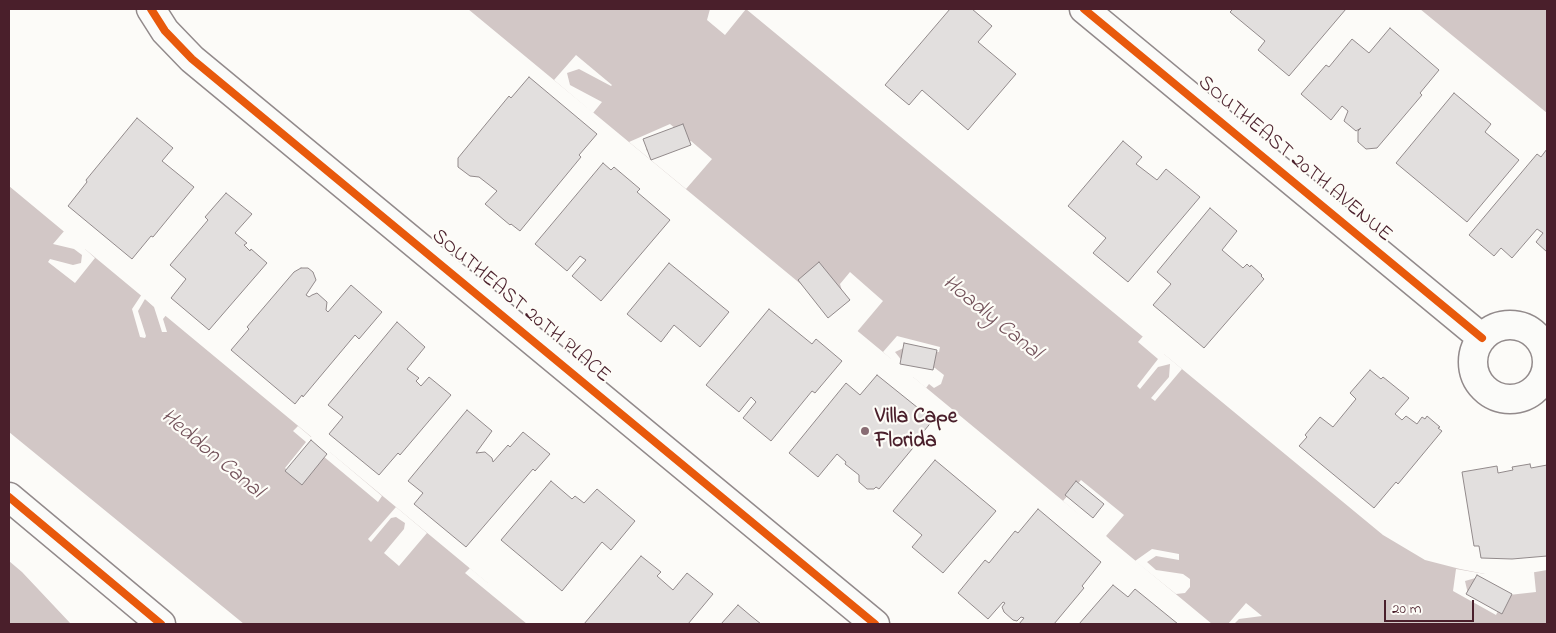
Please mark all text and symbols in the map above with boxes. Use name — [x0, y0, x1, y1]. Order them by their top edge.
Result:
street label: SOUTHEAST 20TH AVENUE — [1192, 71, 1396, 249]
street label: SOUTHEAST 20TH PLACE — [425, 225, 615, 389]
water label: Hoadly Canal — [936, 271, 1046, 367]
water label: Heddon Canal — [154, 405, 268, 505]
place label: Villa Cape Florida — [875, 406, 957, 456]
marker: Villa Cape Florida — [859, 425, 871, 437]
scale bar — [1386, 590, 1476, 622]
text: 20 m — [1392, 598, 1421, 620]

